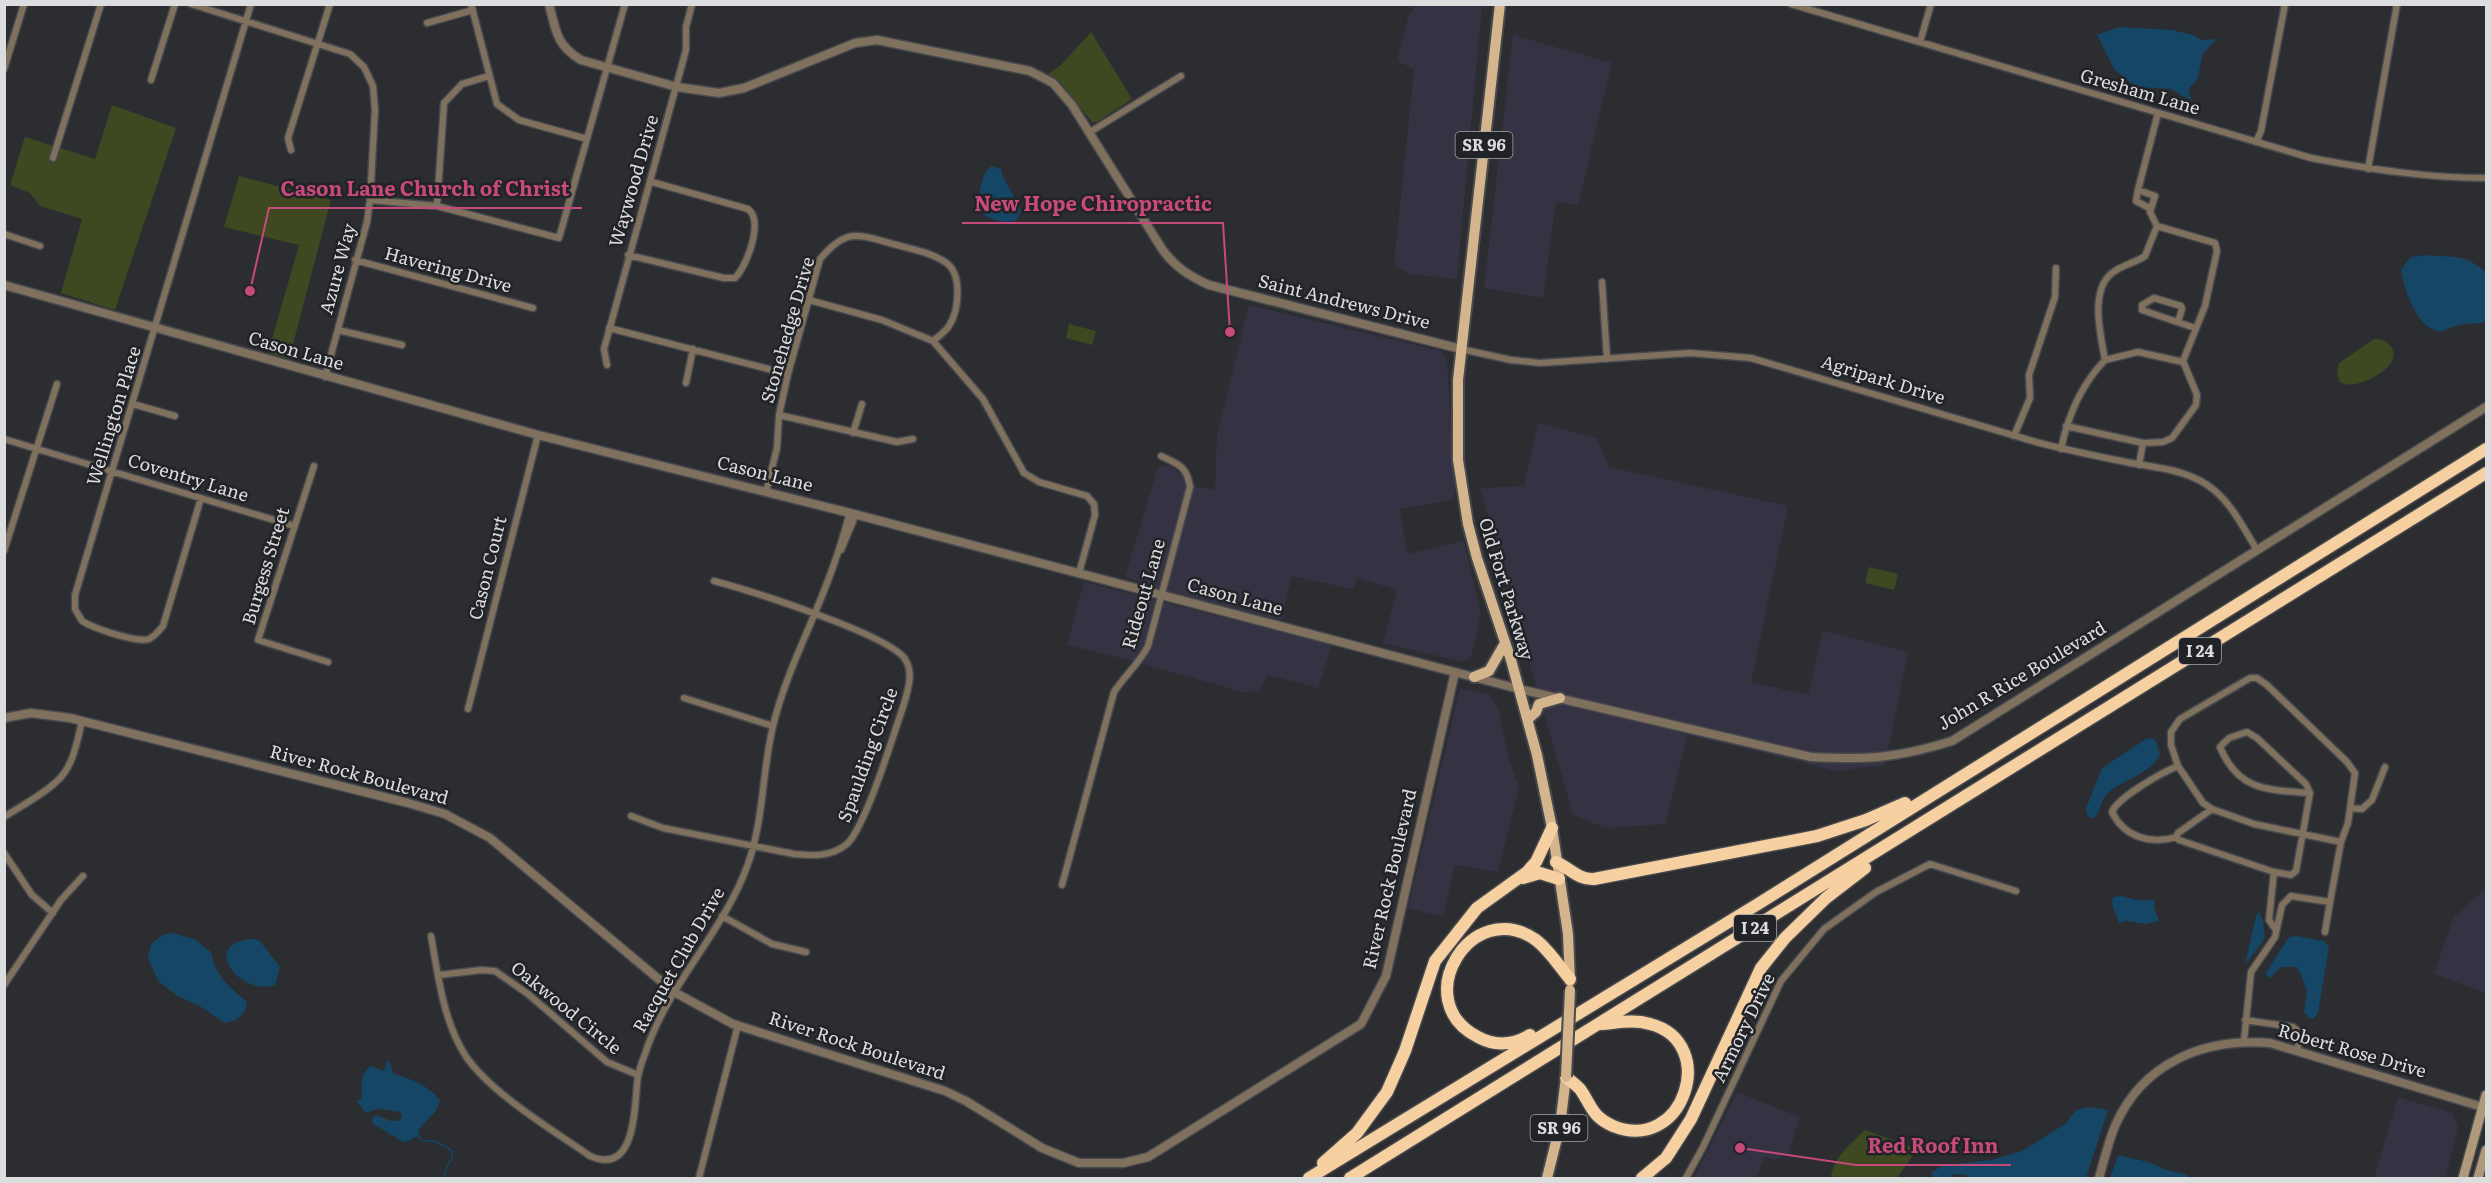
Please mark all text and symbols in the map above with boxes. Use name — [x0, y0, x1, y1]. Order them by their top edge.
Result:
street label: Gresham Lane — [2077, 61, 2204, 121]
street label: Waywood Drive — [601, 111, 664, 250]
road number: SR 96 — [1456, 132, 1512, 158]
callout: Cason Lane Church of Christ — [269, 170, 582, 208]
text: Cason Lane Church of Christ — [281, 172, 570, 202]
callout: New Hope Chiropractic — [962, 185, 1223, 223]
text: New Hope Chiropractic — [974, 187, 1212, 217]
street label: Azure Way — [311, 220, 362, 317]
street label: Havering Drive — [382, 239, 515, 299]
street label: Stonehedge Drive — [753, 253, 820, 406]
street label: Saint Andrews Drive — [1256, 266, 1433, 335]
street label: Cason Lane — [246, 323, 347, 376]
street label: Wellington Place — [78, 342, 147, 489]
street label: Agripark Drive — [1818, 347, 1949, 410]
street label: Coventry Lane — [125, 445, 252, 508]
street label: Cason Lane — [715, 448, 816, 498]
street label: Burgess Street — [234, 503, 296, 628]
street label: Cason Court — [461, 512, 513, 622]
street label: Old Fort Parkway — [1473, 514, 1542, 664]
street label: Rideout Lane — [1114, 535, 1171, 652]
street label: Cason Lane — [1185, 570, 1286, 621]
street label: John R Rice Boulevard — [1932, 614, 2111, 736]
road number: I 24 — [2179, 638, 2221, 664]
street label: Spaulding Circle — [830, 683, 904, 826]
street label: River Rock Boulevard — [267, 737, 452, 810]
street label: River Rock Boulevard — [1355, 786, 1422, 972]
street label: Racquet Club Drive — [625, 881, 730, 1037]
road number: I 24 — [1734, 915, 1776, 941]
street label: Oakwood Circle — [506, 954, 628, 1060]
street label: Armory Drive — [1704, 968, 1781, 1087]
street label: River Rock Boulevard — [766, 1003, 949, 1086]
street label: Robert Rose Drive — [2275, 1015, 2430, 1084]
road number: SR 96 — [1530, 1115, 1588, 1141]
callout: Red Roof Inn — [1856, 1127, 2011, 1165]
text: Red Roof Inn — [1868, 1129, 1999, 1159]

